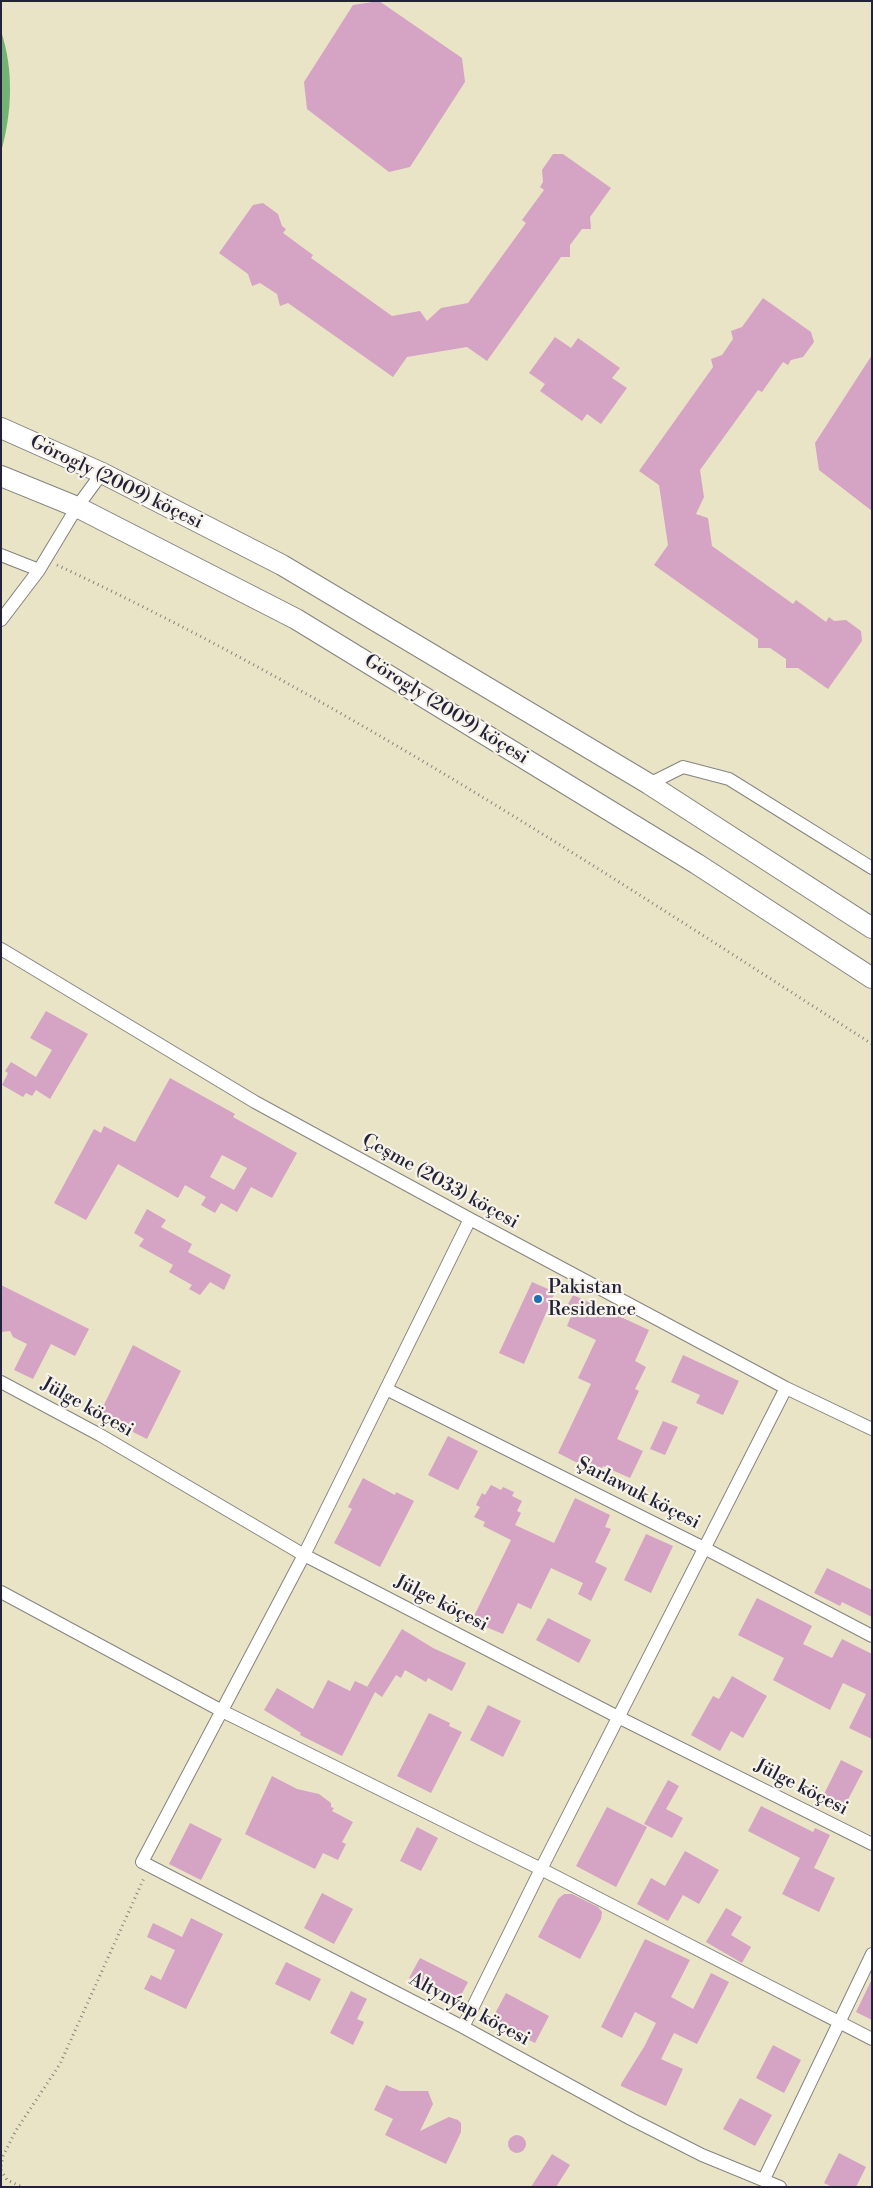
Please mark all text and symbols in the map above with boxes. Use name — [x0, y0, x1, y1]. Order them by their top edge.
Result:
street label: Görogly (2009) köçesi — [26, 431, 206, 535]
street label: Görogly (2009) köçesi — [360, 650, 532, 770]
street label: Çeşme (2033) köçesi — [358, 1130, 522, 1234]
place label: Pakistan Residence — [548, 1277, 636, 1321]
marker: Pakistan Residence — [532, 1293, 544, 1305]
street label: Jülge köçesi — [37, 1373, 137, 1443]
street label: Şarlawuk köçesi — [572, 1453, 704, 1535]
street label: Jülge köçesi — [390, 1571, 492, 1637]
street label: Jülge köçesi — [750, 1755, 852, 1821]
street label: Altynýap köçesi — [405, 1969, 533, 2051]

